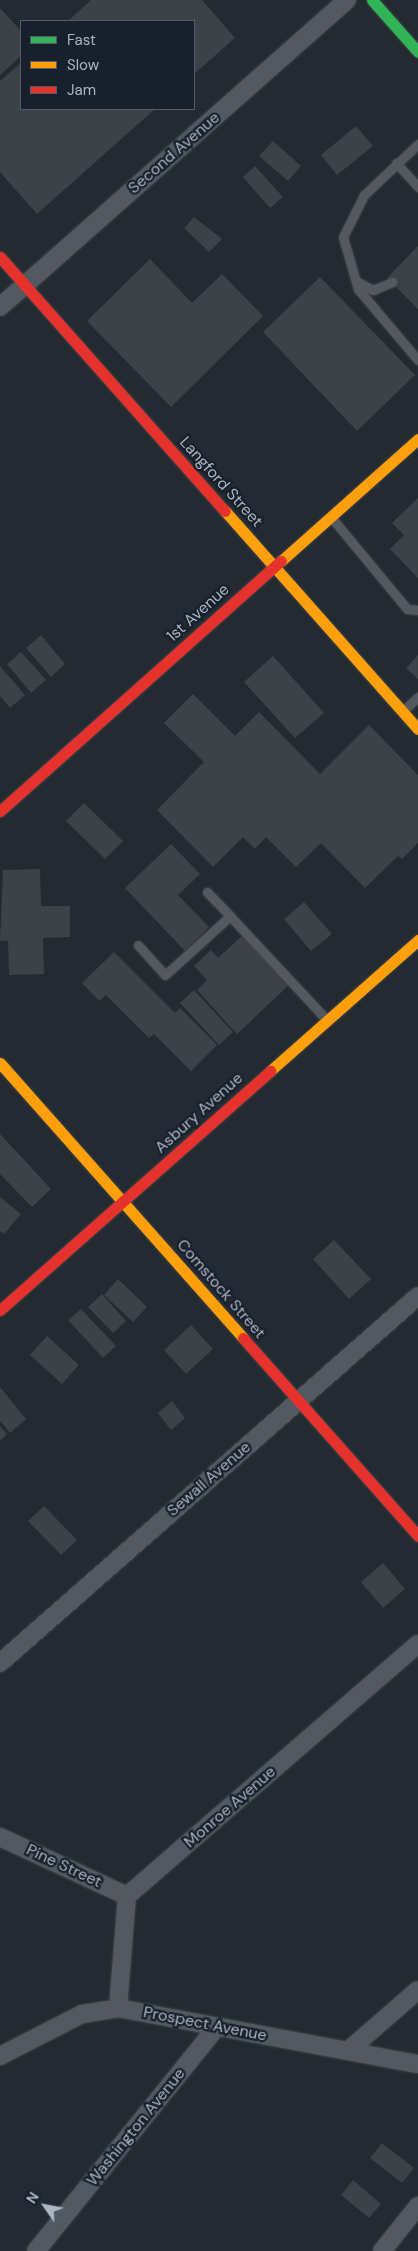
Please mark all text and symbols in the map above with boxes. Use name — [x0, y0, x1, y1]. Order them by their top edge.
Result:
legend — [20, 20, 195, 110]
text: Fast — [67, 30, 96, 50]
text: Slow — [67, 55, 99, 75]
text: Jam — [67, 80, 96, 100]
street label: Second Avenue — [124, 108, 224, 198]
street label: Langford Street — [175, 433, 267, 531]
street label: 1st Avenue — [163, 580, 233, 646]
street label: Asbury Avenue — [151, 1069, 247, 1157]
street label: Comstock Street — [173, 1235, 269, 1343]
street label: Sewall Avenue — [163, 1437, 255, 1521]
street label: Monroe Avenue — [180, 1762, 280, 1852]
street label: Pine Street — [23, 1840, 105, 1892]
street label: Prospect Avenue — [142, 2003, 268, 2045]
street label: Washington Avenue — [83, 2064, 189, 2190]
north arrow — [20, 2181, 70, 2231]
text: N — [22, 2189, 43, 2207]

